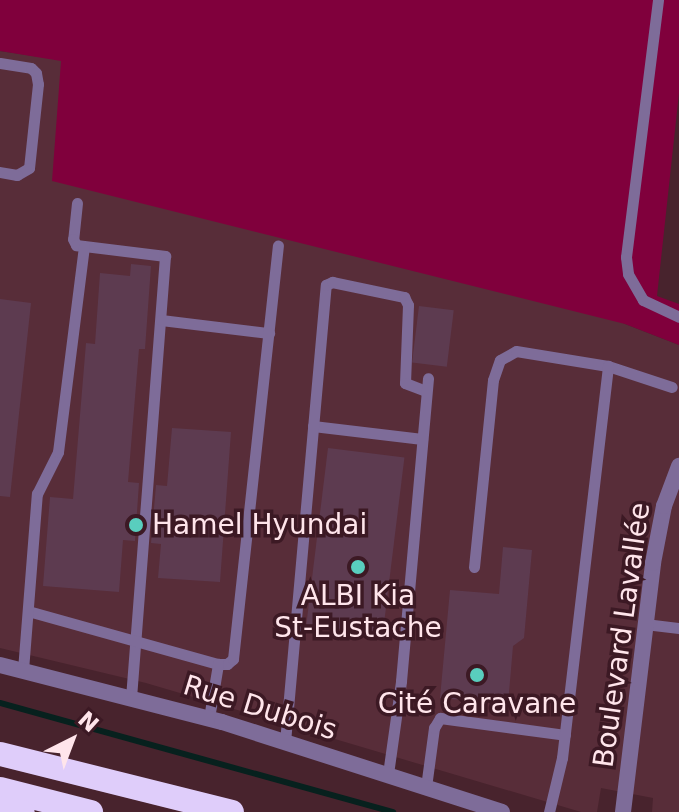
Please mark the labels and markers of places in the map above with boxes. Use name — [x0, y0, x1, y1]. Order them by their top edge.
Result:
place label: Hamel Hyundai — [152, 508, 367, 542]
marker: Hamel Hyundai — [127, 516, 145, 534]
marker: ALBI Kia St-Eustache — [349, 558, 367, 576]
place label: ALBI Kia St-Eustache — [274, 579, 442, 645]
marker: Cité Caravane — [468, 666, 486, 684]
place label: Cité Caravane — [378, 687, 576, 721]

